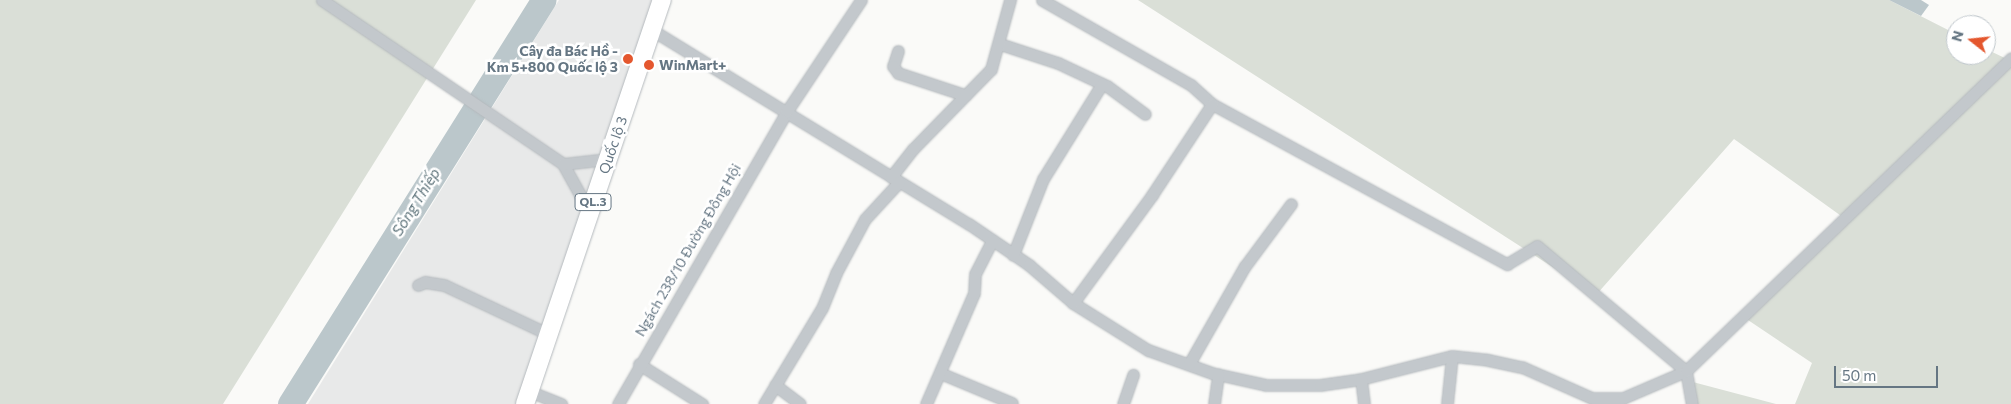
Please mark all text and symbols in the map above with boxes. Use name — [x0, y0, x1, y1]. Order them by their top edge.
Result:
north arrow — [1946, 15, 1996, 65]
text: N — [1947, 29, 1967, 43]
place label: Cây đa Bác Hồ - Km 5+800 Quốc lộ 3 — [487, 43, 618, 75]
marker: Cây đa Bác Hồ - Km 5+800 Quốc lộ 3 — [622, 53, 634, 65]
place label: WinMart+ — [659, 57, 726, 73]
marker: WinMart+ — [643, 59, 655, 71]
street label: Quốc lộ 3 — [595, 114, 631, 176]
street label: Ngách 238/10 Đường Đông Hội — [632, 161, 744, 339]
water label: Sông Thiếp — [388, 165, 444, 239]
road number: QL.3 — [574, 192, 612, 212]
scale bar — [1836, 356, 1940, 388]
text: 50 m — [1842, 366, 1876, 384]

